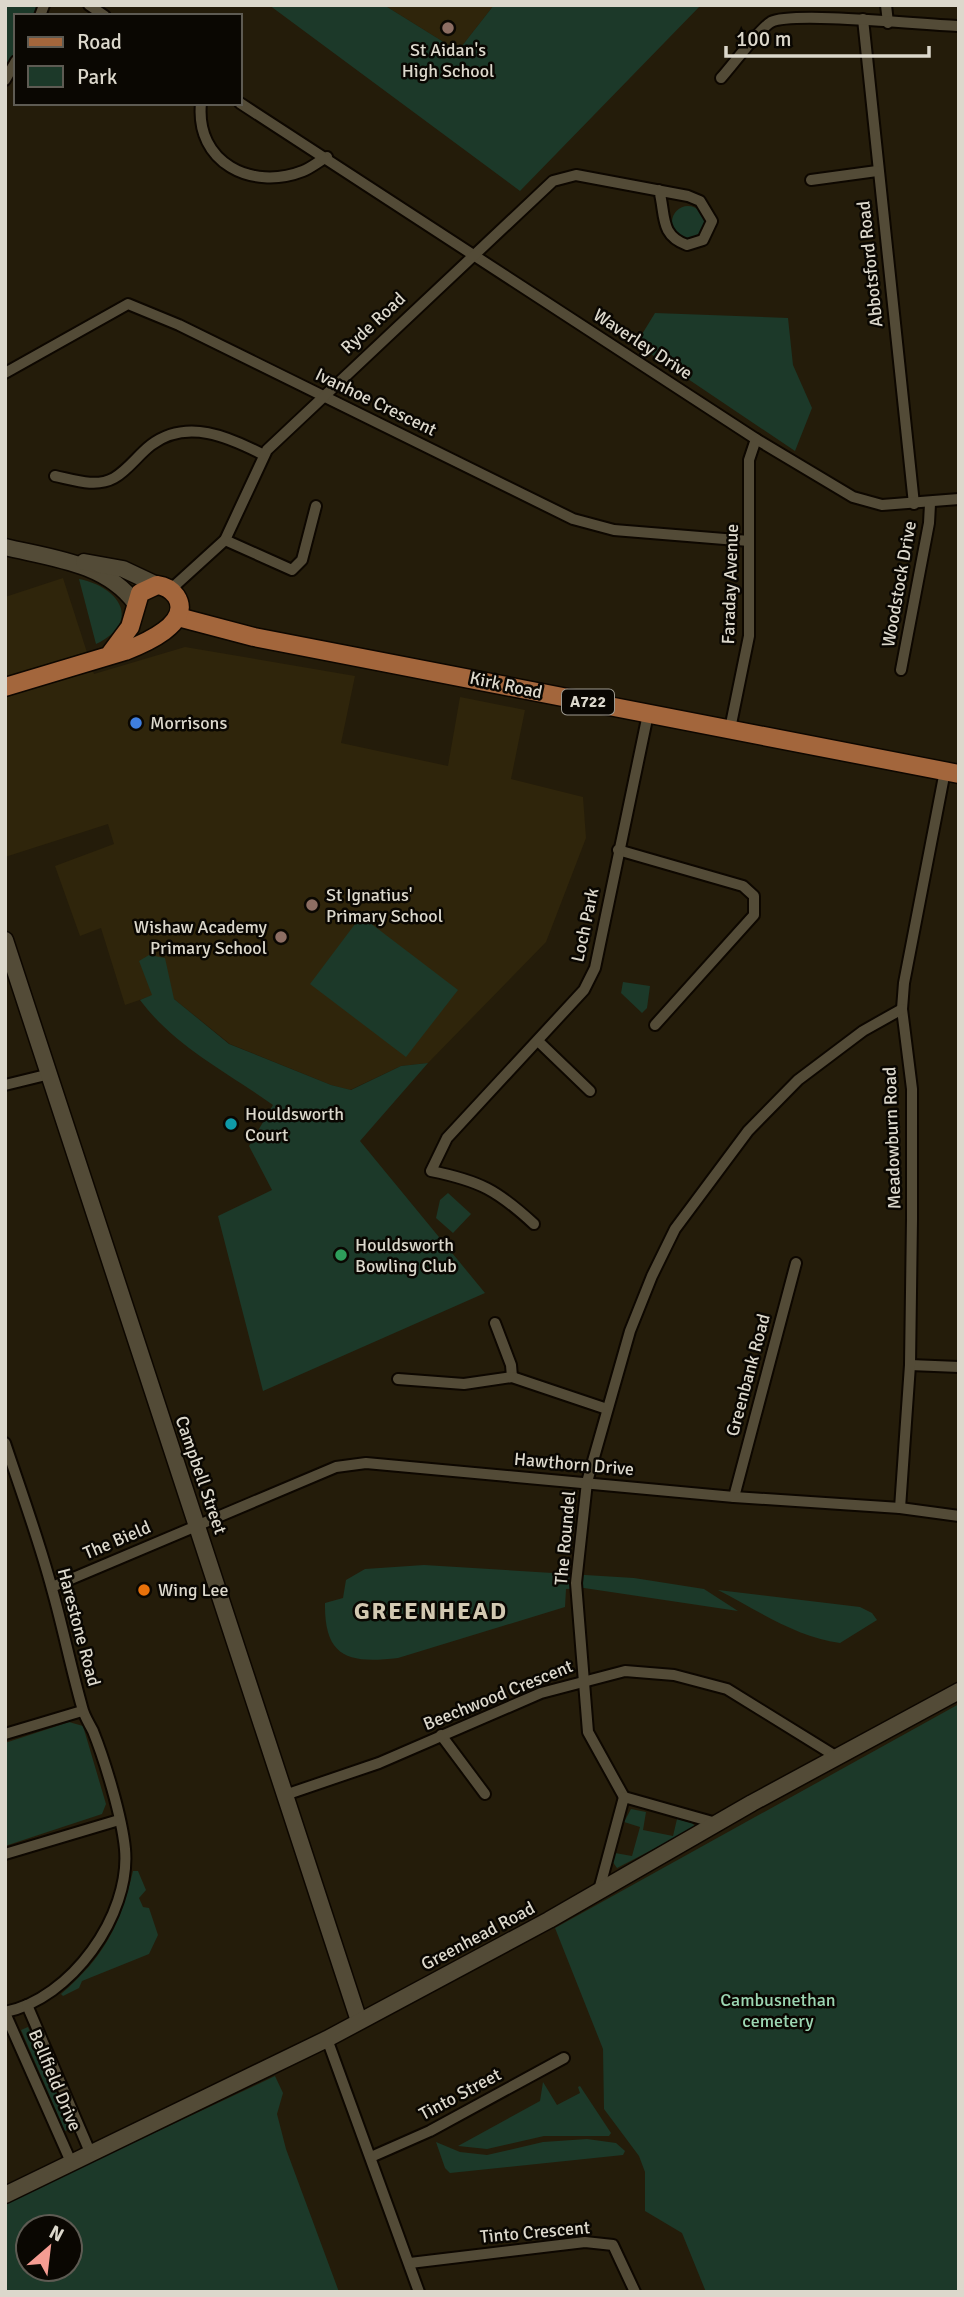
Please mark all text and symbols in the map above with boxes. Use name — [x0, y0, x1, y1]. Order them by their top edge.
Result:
legend — [14, 14, 242, 105]
scale bar — [726, 14, 929, 58]
marker: St Aidan's High School — [440, 20, 456, 36]
text: 100 m — [736, 26, 791, 52]
text: Road — [77, 29, 122, 55]
place label: St Aidan's High School — [402, 39, 494, 82]
text: Park — [77, 64, 118, 90]
street label: Abbotsford Road — [852, 200, 888, 328]
street label: Ryde Road — [336, 288, 410, 358]
street label: Waverley Drive — [589, 304, 697, 384]
street label: Ivanhoe Crescent — [312, 363, 440, 441]
street label: Woodstock Drive — [877, 519, 921, 649]
street label: Faraday Avenue — [717, 523, 743, 645]
street label: Kirk Road — [468, 667, 544, 703]
road number: A722 — [562, 690, 614, 715]
place label: Morrisons — [150, 712, 227, 734]
marker: Morrisons — [128, 715, 144, 731]
place label: St Ignatius' Primary School — [326, 884, 443, 927]
street label: Loch Park — [566, 886, 604, 964]
marker: St Ignatius' Primary School — [304, 897, 320, 913]
place label: Wishaw Academy Primary School — [134, 916, 268, 959]
marker: Wishaw Academy Primary School — [273, 929, 289, 945]
street label: Meadowburn Road — [879, 1066, 905, 1210]
place label: Houldsworth Court — [245, 1103, 344, 1146]
marker: Houldsworth Court — [223, 1116, 239, 1132]
place label: Houldsworth Bowling Club — [355, 1234, 457, 1277]
marker: Houldsworth Bowling Club — [333, 1247, 349, 1263]
street label: Greenbank Road — [721, 1311, 775, 1439]
street label: Campbell Street — [170, 1413, 232, 1537]
street label: Hawthorn Drive — [513, 1448, 635, 1480]
street label: The Roundel — [550, 1490, 580, 1586]
street label: The Bield — [80, 1516, 154, 1564]
street label: Harestone Road — [53, 1566, 105, 1688]
place label: Wing Lee — [158, 1579, 228, 1601]
marker: Wing Lee — [136, 1582, 152, 1598]
district label: GREENHEAD — [354, 1596, 508, 1626]
street label: Beechwood Crescent — [420, 1655, 576, 1735]
street label: Greenhead Road — [417, 1897, 539, 1975]
park label: Cambusnethan cemetery — [720, 1989, 836, 2032]
street label: Bellfield Drive — [24, 2026, 86, 2134]
street label: Tinto Street — [415, 2063, 505, 2125]
north arrow — [14, 2213, 84, 2283]
street label: Tinto Crescent — [479, 2216, 591, 2248]
text: N — [45, 2220, 68, 2248]

